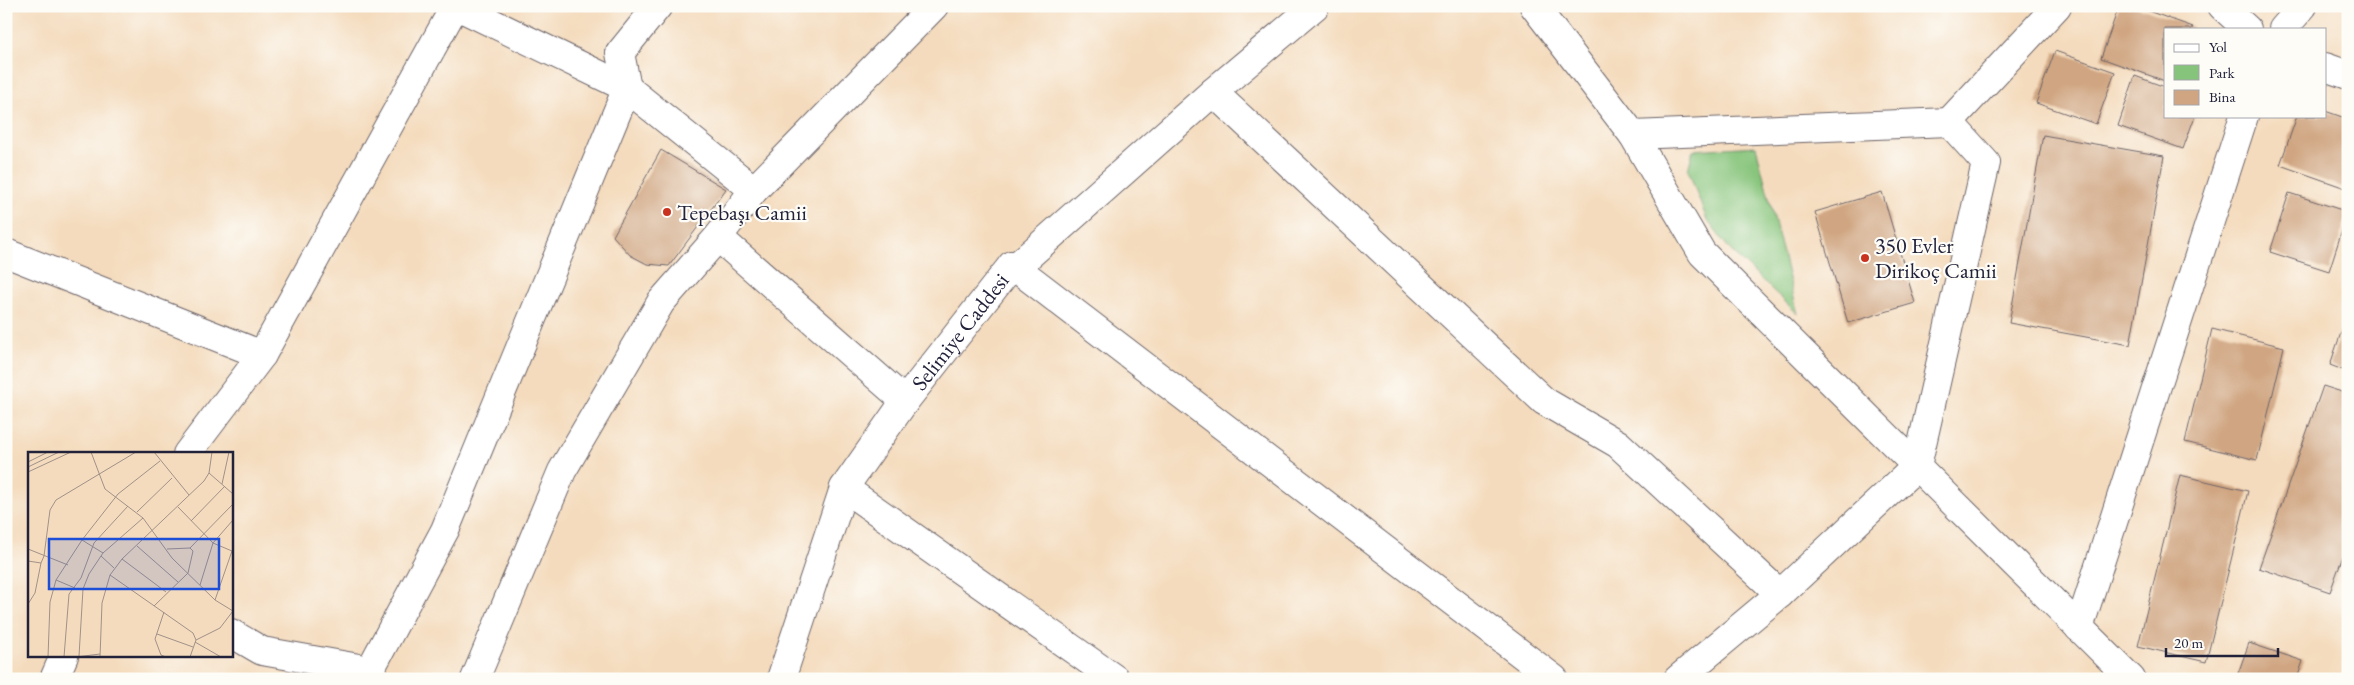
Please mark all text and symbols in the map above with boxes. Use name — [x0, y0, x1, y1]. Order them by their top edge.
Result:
legend — [2164, 28, 2326, 118]
text: Yol — [2209, 37, 2227, 56]
text: Park — [2209, 63, 2236, 82]
text: Bina — [2209, 87, 2235, 106]
place label: Tepebaşı Camii — [677, 198, 807, 227]
marker: Tepebaşı Camii — [661, 206, 673, 218]
place label: 350 Evler Dirikoç Camii — [1875, 231, 1997, 285]
marker: 350 Evler Dirikoç Camii — [1859, 252, 1871, 264]
street label: Selimiye Caddesi — [905, 267, 1015, 396]
inset map — [28, 452, 232, 658]
scale bar — [2166, 625, 2279, 657]
text: 20 m — [2174, 633, 2203, 652]

